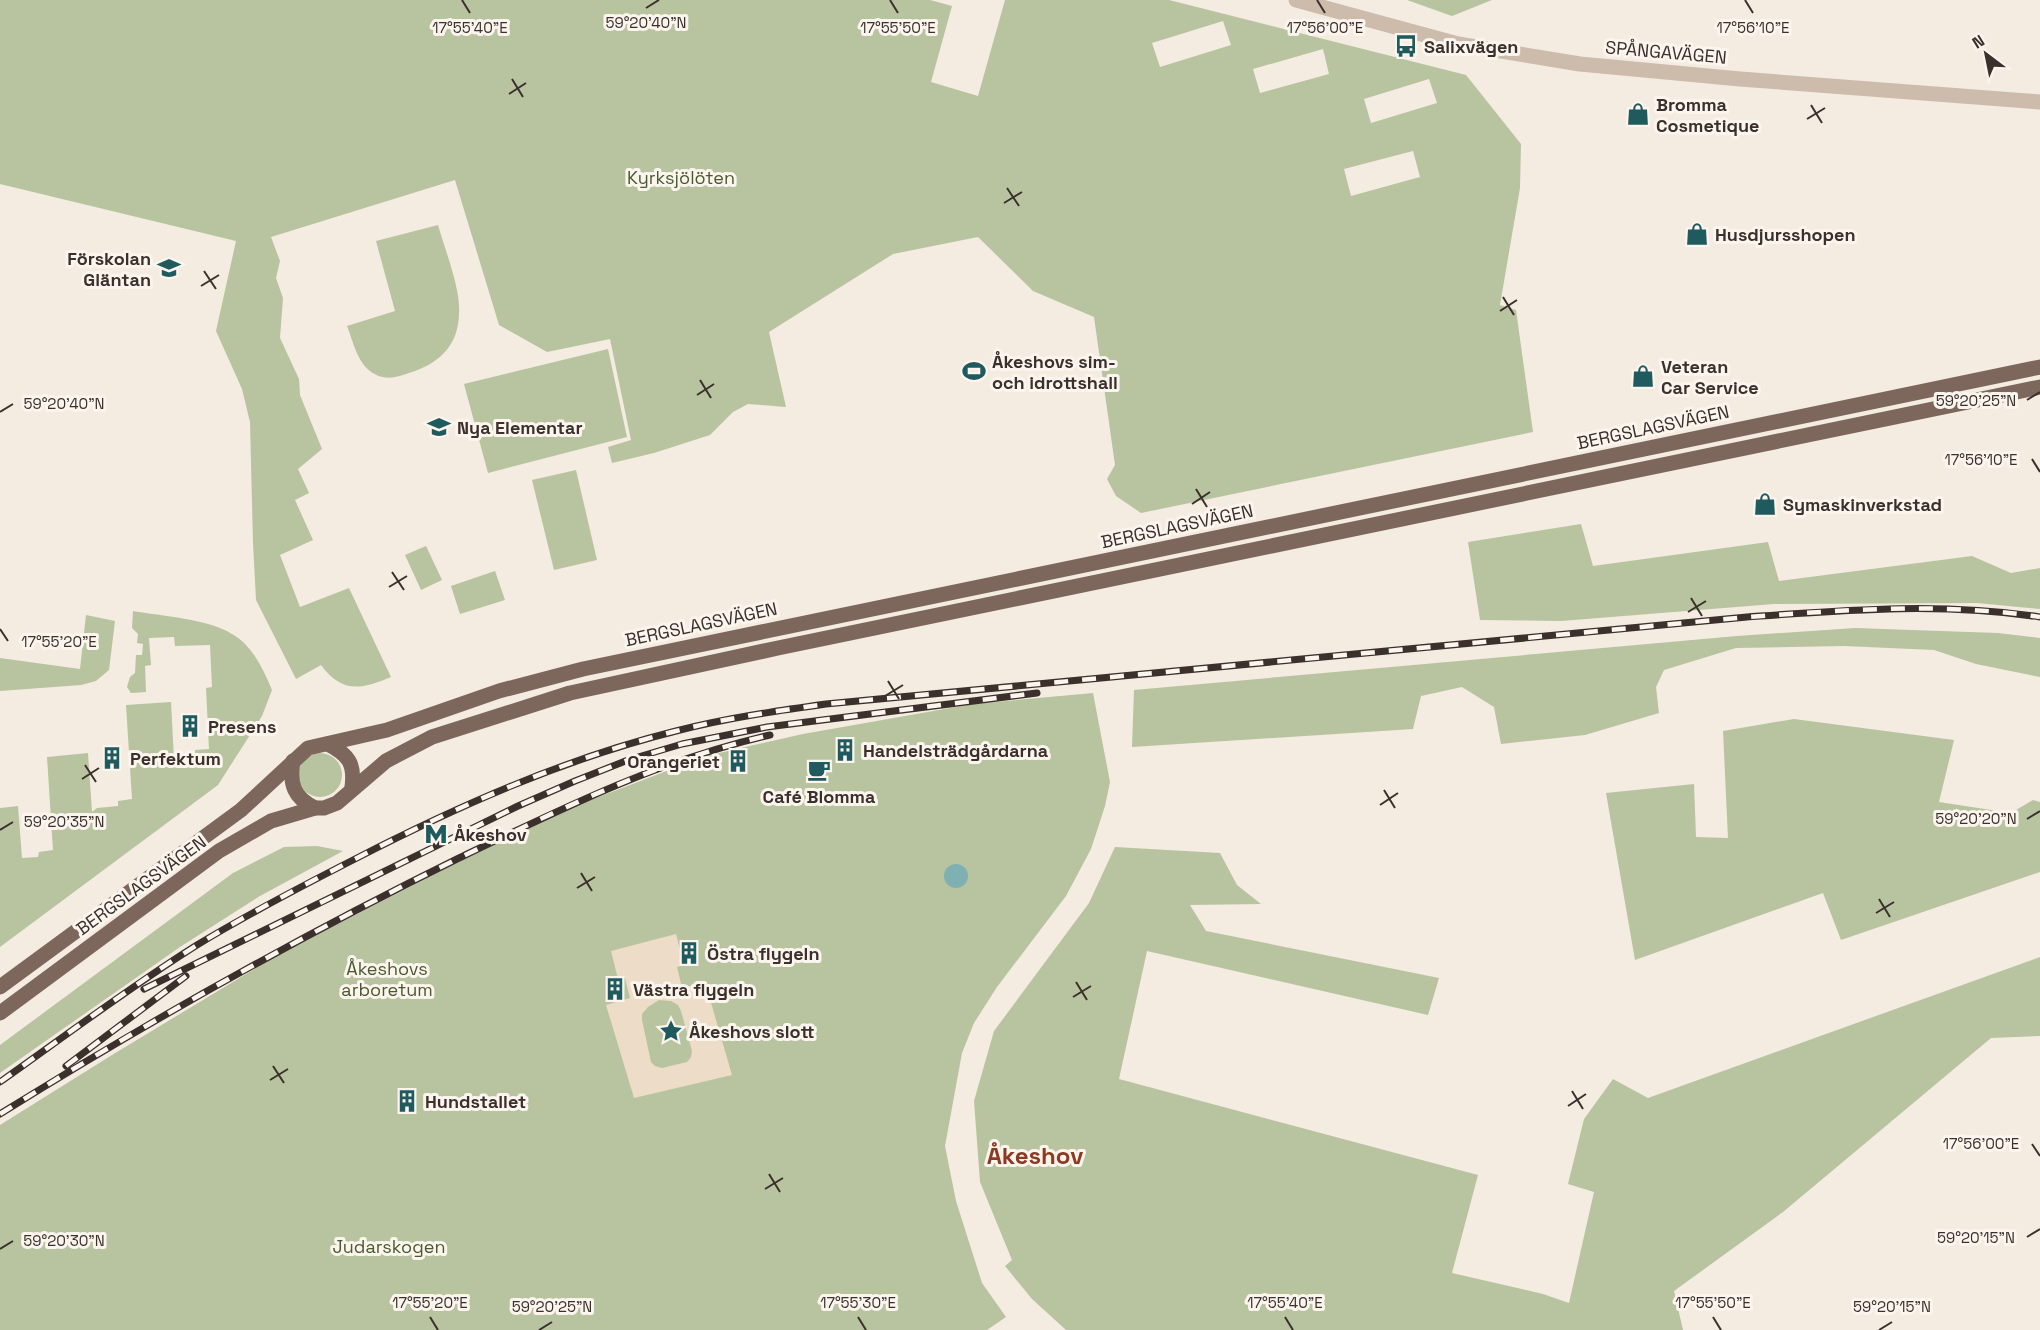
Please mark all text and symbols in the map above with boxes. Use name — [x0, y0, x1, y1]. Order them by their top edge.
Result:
text: 59°20'40"N — [605, 13, 687, 32]
text: 17°55'40"E — [432, 18, 508, 37]
text: 17°55'50"E — [860, 18, 936, 37]
text: 17°56'00"E — [1287, 18, 1363, 37]
text: 17°56'10"E — [1716, 18, 1790, 37]
north arrow — [1956, 24, 2016, 84]
text: N — [1968, 30, 1988, 53]
bus stop icon: Salixvägen — [1393, 33, 1419, 59]
place label: Salixvägen — [1424, 35, 1518, 58]
street label: SPÅNGAVÄGEN — [1604, 35, 1728, 69]
place label: Bromma Cosmetique — [1656, 93, 1759, 137]
shop icon: Bromma Cosmetique — [1625, 101, 1651, 127]
park label: Kyrksjölöten — [627, 166, 735, 189]
shop icon: Husdjursshopen — [1684, 221, 1710, 247]
place label: Husdjursshopen — [1715, 223, 1856, 246]
place label: Förskolan Gläntan — [67, 247, 151, 291]
school or university icon: Förskolan Gläntan — [156, 255, 182, 281]
place label: Åkeshovs sim- och idrottshall — [992, 350, 1118, 394]
place label: Veteran Car Service — [1661, 355, 1759, 399]
sports icon: Åkeshovs sim- och idrottshall — [961, 358, 987, 384]
shop icon: Veteran Car Service — [1630, 363, 1656, 389]
text: 59°20'25"N — [1936, 391, 2016, 410]
text: 59°20'40"N — [23, 394, 105, 413]
street label: BERGSLAGSVÄGEN — [1575, 400, 1731, 454]
school or university icon: Nya Elementar — [426, 414, 452, 440]
place label: Nya Elementar — [457, 416, 583, 439]
text: 17°56'10"E — [1944, 450, 2018, 469]
shop icon: Symaskinverkstad — [1752, 491, 1778, 517]
place label: Symaskinverkstad — [1783, 493, 1942, 516]
street label: BERGSLAGSVÄGEN — [1099, 499, 1255, 553]
street label: BERGSLAGSVÄGEN — [623, 597, 779, 651]
text: 17°55'20"E — [21, 632, 97, 651]
building icon: Presens — [177, 713, 203, 739]
place label: Presens — [208, 715, 276, 738]
building icon: Handelsträdgårdarna — [832, 737, 858, 763]
place label: Handelsträdgårdarna — [863, 739, 1049, 762]
building icon: Perfektum — [99, 745, 125, 771]
place label: Perfektum — [130, 747, 221, 770]
building icon: Orangeriet — [725, 748, 751, 774]
place label: Orangeriet — [627, 750, 720, 773]
cafe icon: Café Blomma — [806, 757, 832, 783]
place label: Café Blomma — [763, 785, 876, 808]
text: 59°20'20"N — [1935, 809, 2017, 828]
text: 59°20'35"N — [24, 812, 104, 831]
metro station icon: Åkeshov — [423, 821, 449, 847]
place label: Åkeshov — [454, 823, 527, 846]
street label: BERGSLAGSVÄGEN — [71, 830, 211, 940]
building icon: Östra flygeln — [676, 940, 702, 966]
place label: Östra flygeln — [707, 942, 819, 965]
park label: Åkeshovs arboretum — [341, 957, 433, 1001]
building icon: Västra flygeln — [602, 976, 628, 1002]
place label: Västra flygeln — [633, 978, 754, 1001]
place icon: Åkeshovs slott — [658, 1018, 684, 1044]
place label: Åkeshovs slott — [689, 1020, 815, 1043]
building icon: Hundstallet — [394, 1088, 420, 1114]
place label: Hundstallet — [425, 1090, 526, 1113]
text: 17°56'00"E — [1943, 1134, 2019, 1153]
district label: Åkeshov — [987, 1140, 1083, 1171]
text: 59°20'15"N — [1937, 1228, 2015, 1247]
text: 59°20'30"N — [23, 1231, 105, 1250]
park label: Judarskogen — [333, 1235, 445, 1258]
text: 17°55'20"E — [392, 1293, 468, 1312]
text: 17°55'30"E — [820, 1293, 896, 1312]
text: 17°55'40"E — [1247, 1293, 1323, 1312]
text: 17°55'50"E — [1675, 1293, 1751, 1312]
text: 59°20'25"N — [512, 1297, 592, 1316]
text: 59°20'15"N — [1853, 1297, 1931, 1316]

